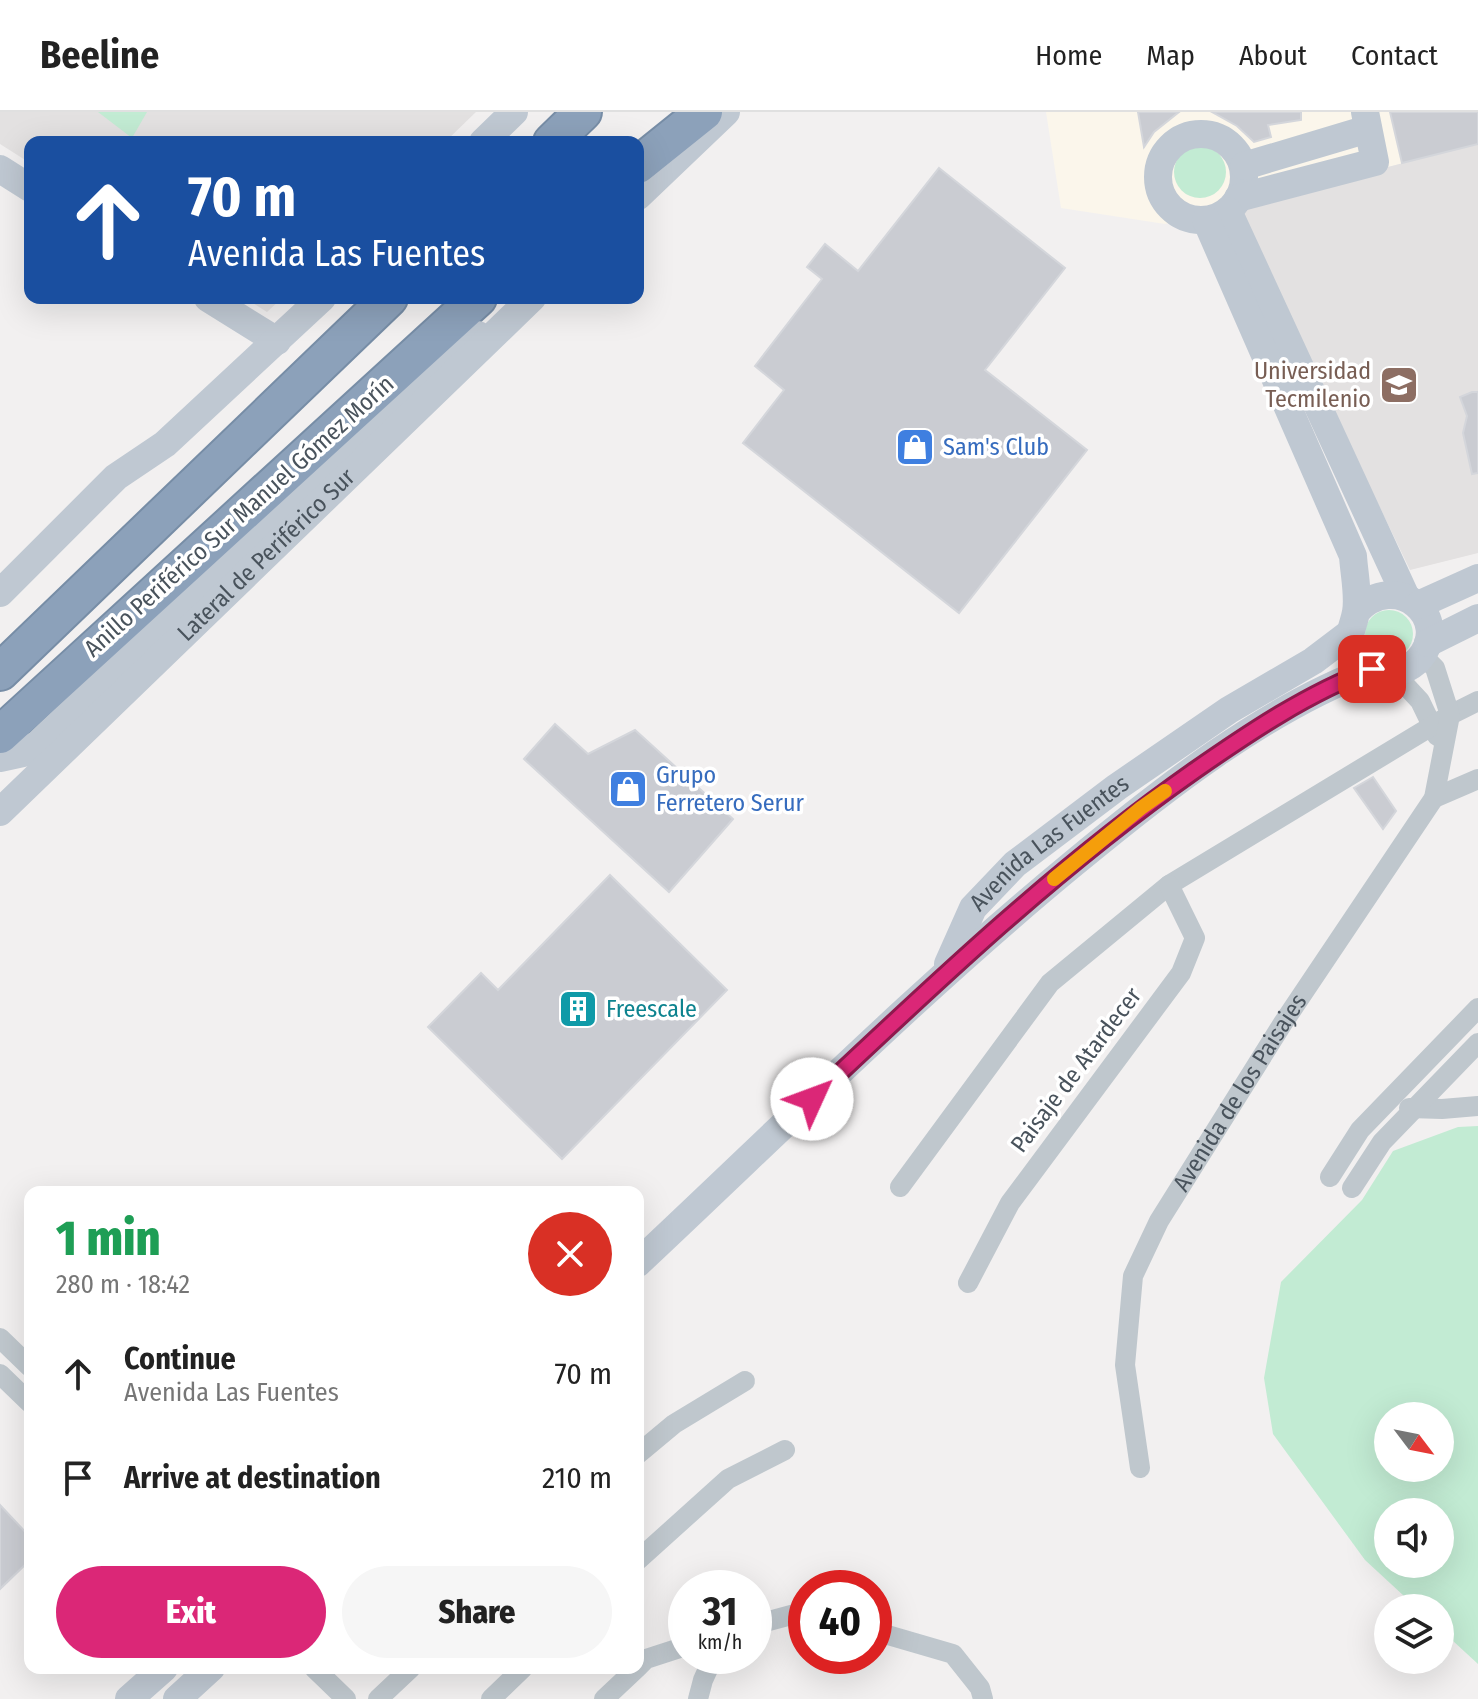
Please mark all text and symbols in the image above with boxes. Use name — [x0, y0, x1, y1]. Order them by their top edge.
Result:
text: Beeline — [40, 32, 159, 78]
text: Home — [1035, 39, 1102, 72]
text: Map — [1146, 39, 1195, 72]
text: About — [1239, 39, 1307, 72]
text: Contact — [1351, 39, 1438, 72]
text: 70 m — [188, 164, 296, 231]
icon: ahead — [56, 168, 160, 272]
text: Avenida Las Fuentes — [188, 232, 485, 276]
place label: Universidad Tecmilenio — [1254, 357, 1371, 413]
school or university icon: Universidad Tecmilenio — [1378, 364, 1420, 406]
street label: Anillo Periférico Sur Manuel Gómez Morín — [79, 370, 399, 662]
shop icon: Sam's Club — [894, 426, 936, 468]
place label: Sam's Club — [943, 433, 1049, 461]
street label: Lateral de Periférico Sur — [172, 463, 361, 647]
pin — [1338, 635, 1406, 703]
icon: arrive — [1350, 647, 1394, 691]
place label: Grupo Ferretero Serur — [656, 761, 804, 817]
shop icon: Grupo Ferretero Serur — [607, 768, 649, 810]
street label: Avenida Las Fuentes — [964, 769, 1134, 917]
street label: Paisaje de Atardecer — [1005, 982, 1147, 1158]
building icon: Freescale — [557, 988, 599, 1030]
street label: Avenida de los Paisajes — [1167, 988, 1313, 1197]
place label: Freescale — [606, 995, 697, 1023]
position arrow — [770, 1057, 854, 1141]
text: 1 min — [56, 1210, 160, 1268]
button: close — [528, 1212, 612, 1296]
text: 280 m · 18:42 — [56, 1269, 190, 1300]
text: Continue — [124, 1341, 236, 1377]
icon: ahead — [56, 1352, 100, 1396]
text: 70 m — [554, 1356, 612, 1392]
text: Avenida Las Fuentes — [124, 1377, 339, 1408]
north arrow — [1374, 1402, 1454, 1482]
map controls — [1374, 1402, 1454, 1674]
icon: arrive — [56, 1456, 100, 1500]
text: Arrive at destination — [124, 1460, 381, 1496]
text: 210 m — [542, 1460, 612, 1496]
button: sound — [1374, 1498, 1454, 1578]
button: Exit — [56, 1566, 326, 1658]
button: Share — [342, 1566, 612, 1658]
speed limit sign: 40 — [788, 1570, 892, 1674]
text: 31 — [702, 1588, 738, 1636]
button: layers — [1374, 1594, 1454, 1674]
text: km/h — [698, 1630, 742, 1654]

